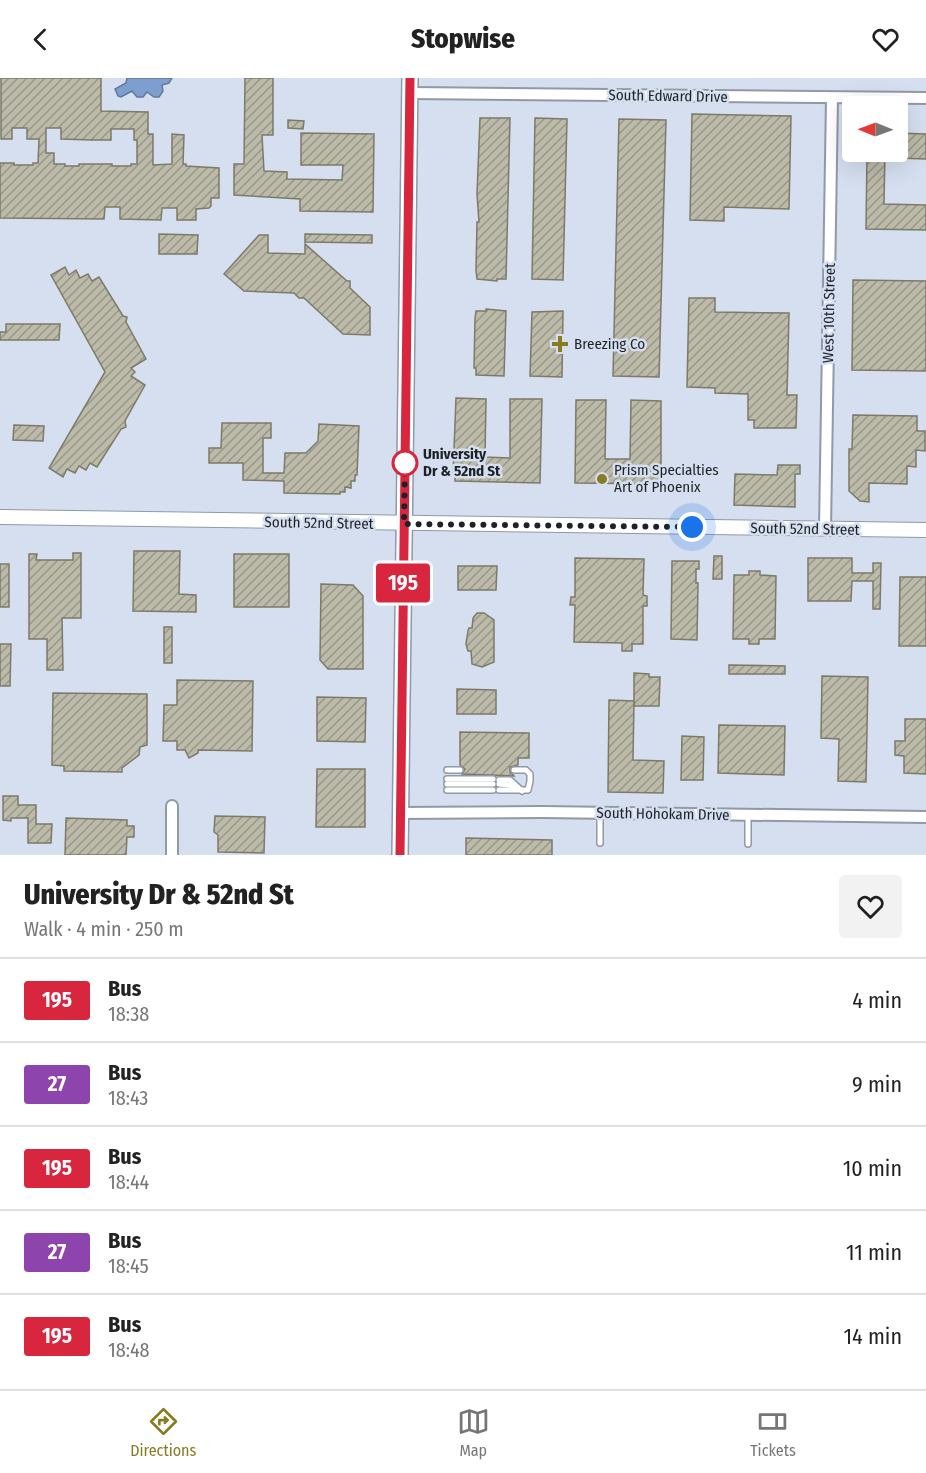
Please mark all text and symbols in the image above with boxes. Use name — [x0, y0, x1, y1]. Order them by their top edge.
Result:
icon: back — [24, 23, 57, 56]
text: Stopwise — [411, 23, 515, 55]
icon: heart — [869, 23, 902, 56]
street label: South Edward Drive — [608, 86, 728, 106]
north arrow — [842, 96, 908, 162]
map controls — [842, 96, 908, 162]
street label: West 10th Street — [819, 263, 839, 363]
marker: Breezing Co — [551, 335, 569, 353]
place label: Breezing Co — [574, 335, 645, 353]
place label: University Dr & 52nd St — [423, 445, 501, 480]
marker: University Dr & 52nd St — [392, 450, 418, 476]
place label: Prism Specialties Art of Phoenix — [614, 461, 719, 496]
marker: Prism Specialties Art of Phoenix — [595, 472, 609, 486]
your location — [677, 512, 707, 542]
street label: South 52nd Street — [264, 513, 374, 533]
street label: South 52nd Street — [750, 519, 860, 539]
line badge: 195 — [368, 564, 438, 602]
text: 195 — [388, 570, 418, 596]
street label: South Hohokam Drive — [596, 804, 730, 824]
button: heart — [839, 875, 902, 938]
text: University Dr & 52nd St — [24, 878, 294, 911]
text: Walk · 4 min · 250 m — [24, 917, 184, 941]
text: Bus — [108, 975, 141, 1002]
text: 195 — [42, 987, 72, 1013]
text: 4 min — [852, 987, 902, 1014]
text: 18:38 — [108, 1002, 149, 1026]
text: Bus — [108, 1059, 141, 1086]
text: 27 — [48, 1071, 66, 1097]
text: 9 min — [852, 1071, 902, 1098]
text: 18:43 — [108, 1086, 148, 1110]
text: Bus — [108, 1143, 141, 1170]
text: 195 — [42, 1155, 72, 1181]
text: 10 min — [843, 1155, 902, 1182]
text: 18:44 — [108, 1170, 149, 1194]
text: Bus — [108, 1227, 141, 1254]
text: 27 — [48, 1239, 66, 1265]
text: 11 min — [846, 1239, 902, 1266]
text: 18:45 — [108, 1254, 149, 1278]
text: Bus — [108, 1311, 141, 1338]
text: 195 — [42, 1323, 72, 1349]
text: 14 min — [844, 1323, 902, 1350]
text: 18:48 — [108, 1338, 150, 1362]
tab: Directions — [130, 1405, 196, 1460]
tab: Map — [457, 1405, 490, 1460]
tab: Tickets — [750, 1405, 796, 1460]

